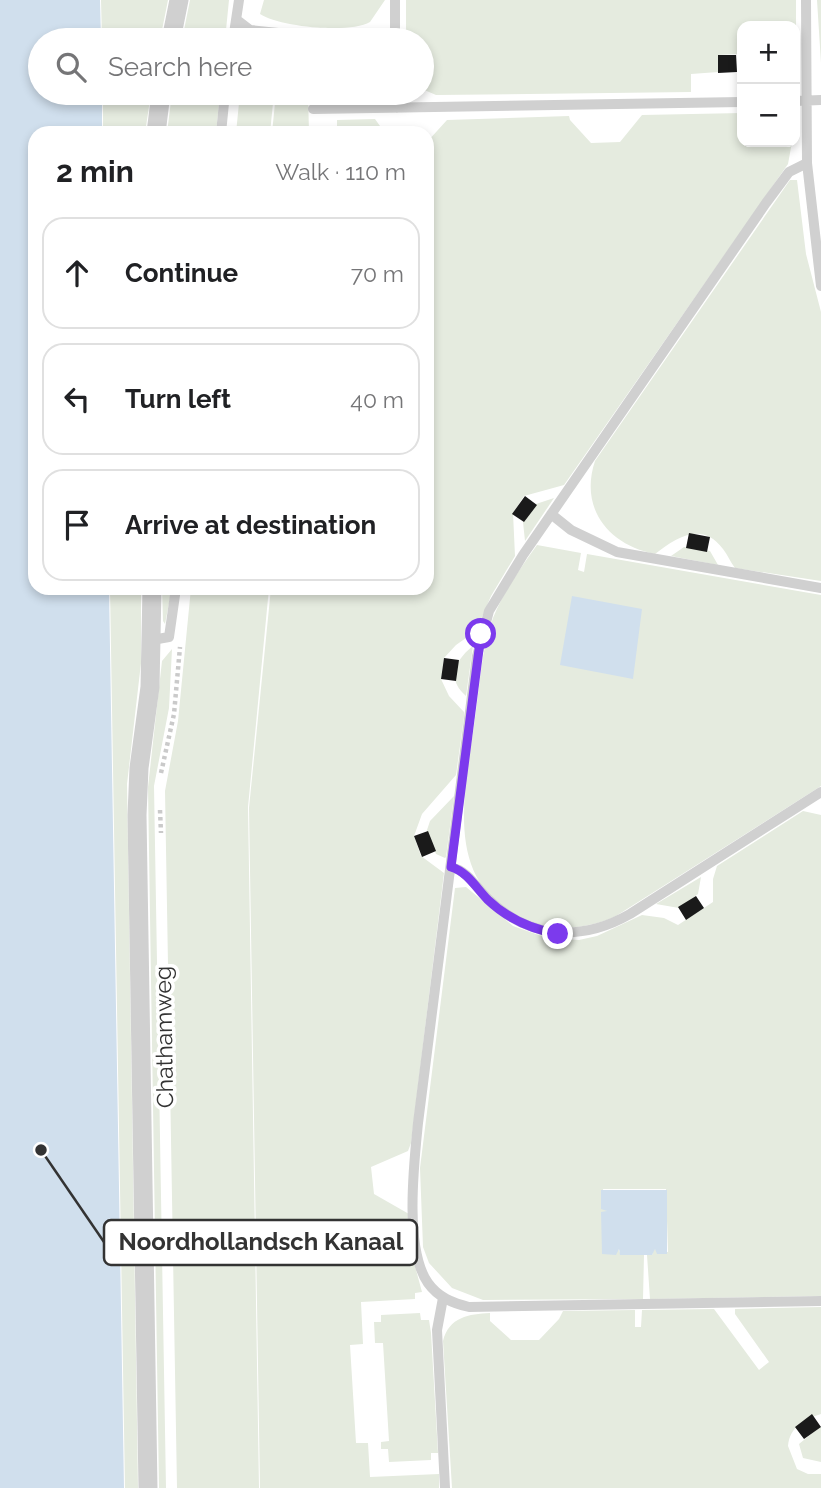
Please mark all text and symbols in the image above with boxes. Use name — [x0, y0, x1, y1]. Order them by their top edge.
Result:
map controls — [737, 21, 800, 147]
button: + — [737, 21, 800, 84]
search box — [28, 28, 434, 105]
icon: search — [52, 48, 90, 86]
text: Search here — [108, 52, 252, 82]
button: − — [737, 84, 800, 147]
text: 2 min — [56, 154, 134, 189]
text: Walk · 110 m — [275, 158, 406, 185]
icon: ahead — [58, 254, 96, 292]
text: Continue — [125, 258, 238, 288]
text: 70 m — [351, 260, 404, 287]
icon: left — [58, 380, 96, 418]
text: Turn left — [125, 384, 231, 414]
text: 40 m — [350, 386, 404, 413]
icon: arrive — [58, 506, 96, 544]
text: Arrive at destination — [125, 510, 376, 540]
route start — [465, 618, 496, 649]
route end — [542, 918, 573, 949]
street label: Chathamweg — [149, 966, 178, 1108]
callout: Noordhollandsch Kanaal — [104, 1220, 417, 1265]
text: Noordhollandsch Kanaal — [119, 1227, 404, 1256]

